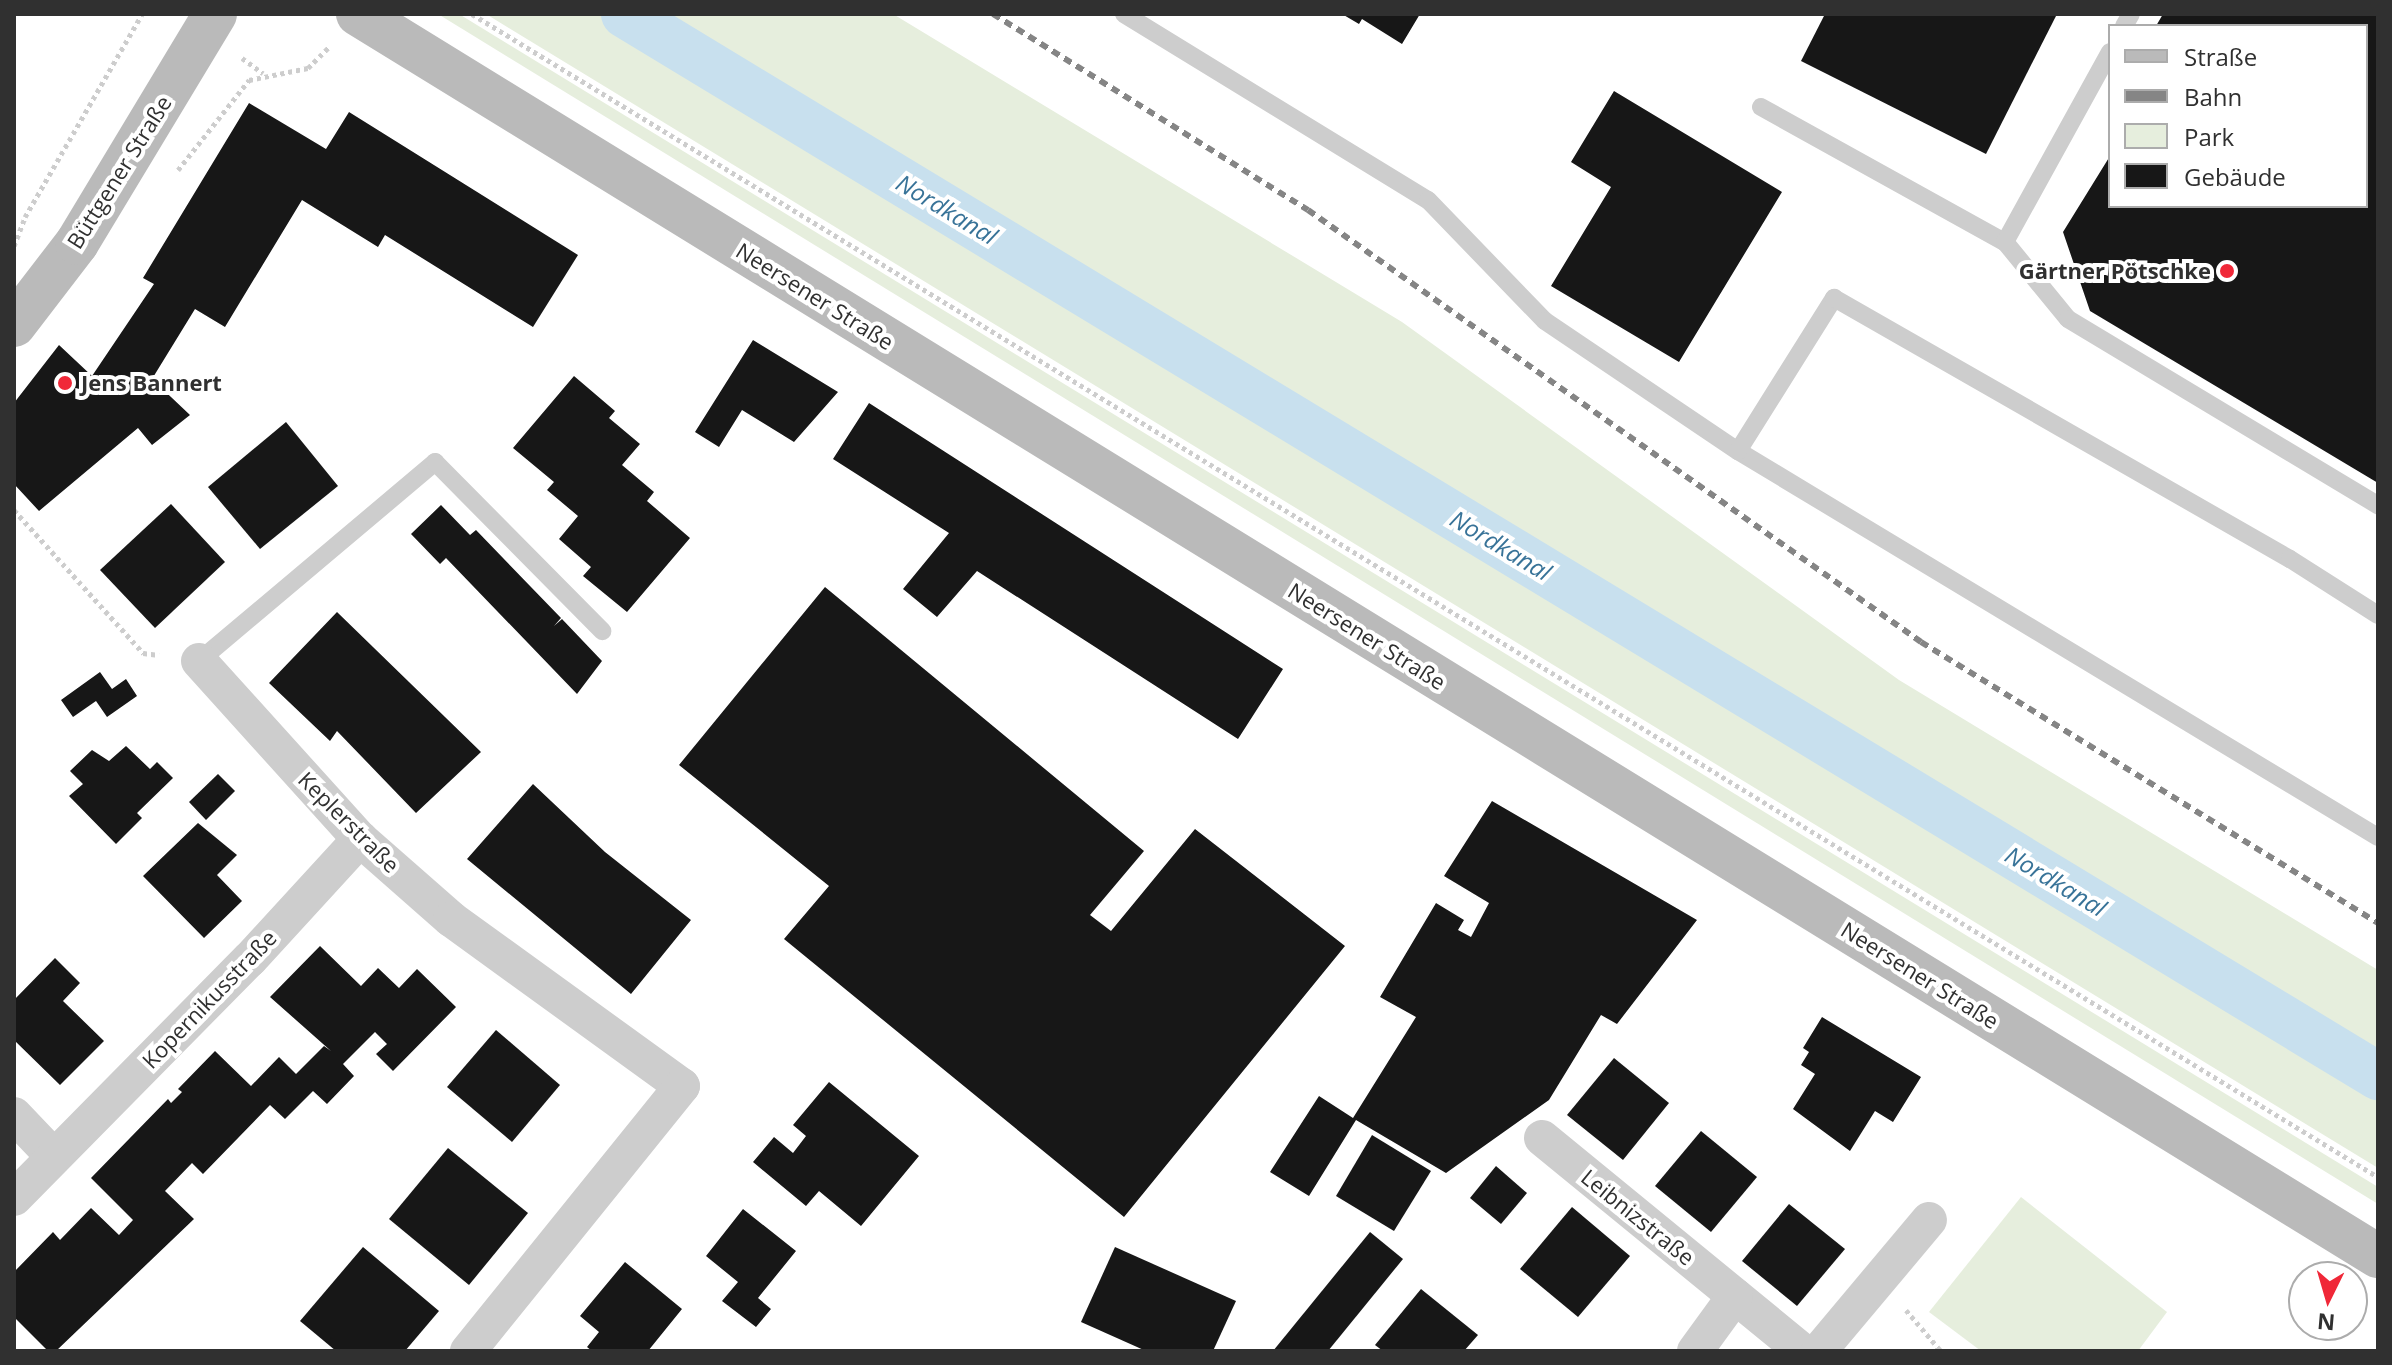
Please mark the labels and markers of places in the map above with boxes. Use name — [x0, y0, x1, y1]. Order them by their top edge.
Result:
place label: Gärtner Pötschke — [2019, 258, 2211, 284]
marker: Gärtner Pötschke — [2218, 262, 2236, 280]
place label: Jens Bannert — [81, 370, 222, 396]
marker: Jens Bannert — [56, 374, 74, 392]

